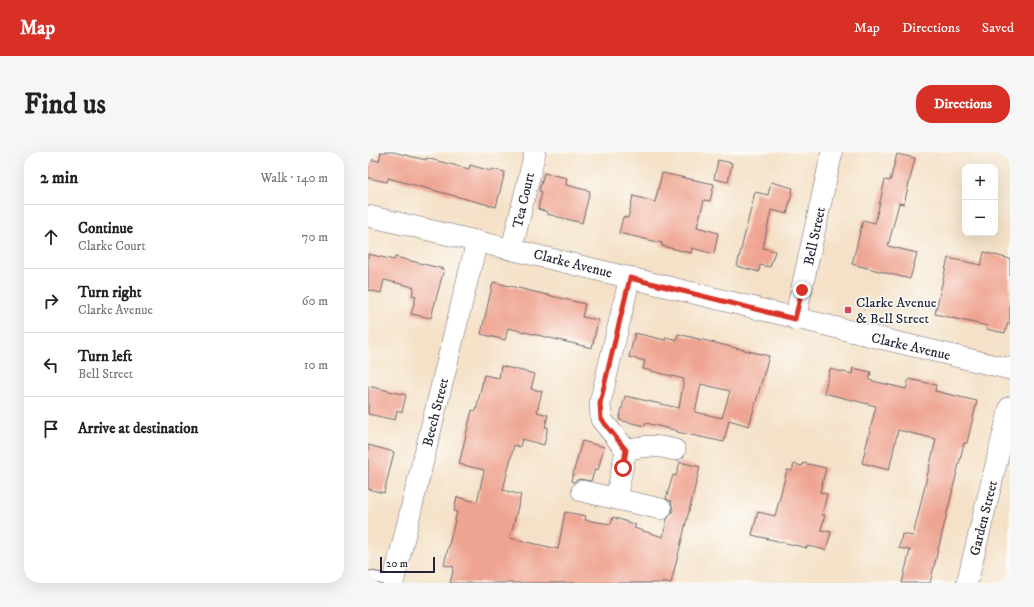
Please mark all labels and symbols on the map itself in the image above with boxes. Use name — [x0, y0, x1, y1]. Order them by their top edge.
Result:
street label: Tea Court — [509, 170, 539, 230]
street label: Bell Street — [800, 205, 830, 267]
street label: Clarke Avenue — [531, 245, 614, 282]
route end — [793, 281, 811, 299]
place label: Clarke Avenue & Bell Street — [856, 294, 937, 328]
marker: Clarke Avenue & Bell Street — [843, 305, 853, 315]
street label: Clarke Avenue — [869, 329, 952, 365]
street label: Beech Street — [419, 376, 453, 448]
route start — [614, 459, 632, 477]
street label: Garden Street — [966, 478, 1002, 558]
scale bar — [380, 555, 435, 574]

